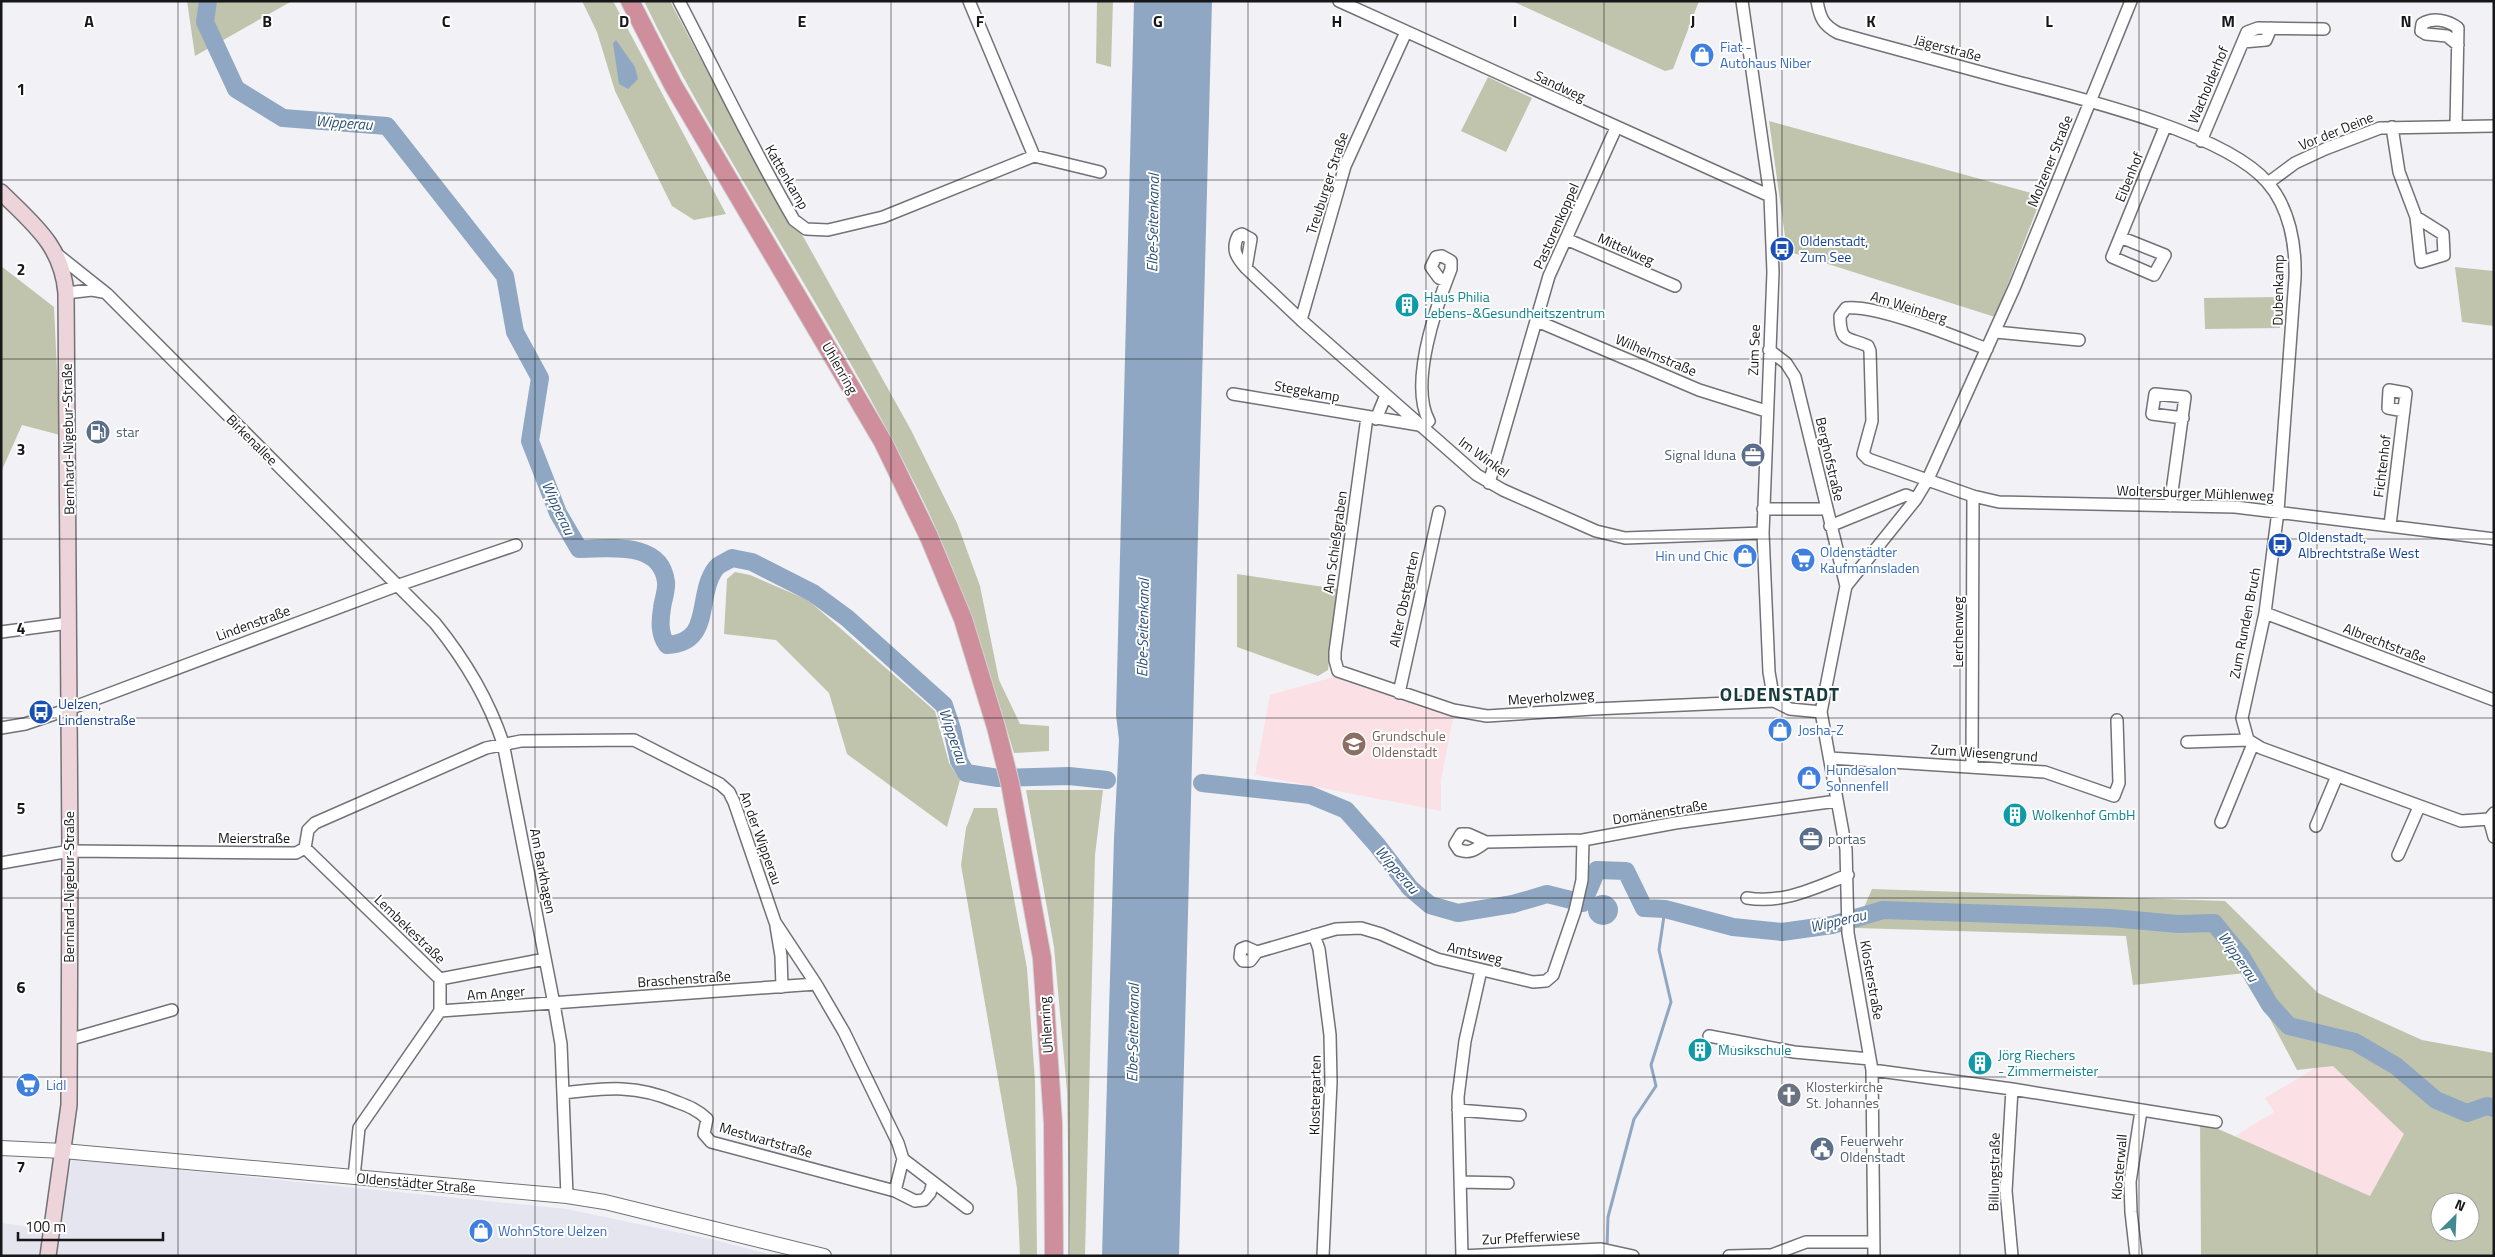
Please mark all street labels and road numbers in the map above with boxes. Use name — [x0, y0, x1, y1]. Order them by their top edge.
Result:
street label: Jägerstraße — [1912, 29, 1984, 67]
street label: Wacholderhof — [2182, 42, 2233, 127]
street label: Sandweg — [1531, 65, 1589, 107]
street label: Vor der Deine — [2295, 106, 2376, 155]
street label: Molzener Straße — [2022, 112, 2078, 210]
street label: Treuburger Straße — [1300, 129, 1353, 237]
street label: Kattenkamp — [760, 140, 815, 213]
street label: Eibenhof — [2109, 148, 2148, 205]
street label: Pastorenkoppel — [1527, 179, 1584, 272]
street label: Mittelweg — [1595, 227, 1658, 270]
street label: Dubenkamp — [2266, 254, 2289, 326]
street label: Am Weinberg — [1868, 285, 1950, 328]
street label: Zum See — [1742, 324, 1765, 376]
street label: Wilhelmstraße — [1612, 328, 1700, 381]
street label: Uhlenring — [817, 338, 864, 398]
street label: Bernhard-Nigebur-Straße — [56, 363, 79, 515]
street label: Stegekamp — [1273, 374, 1342, 407]
street label: Birkenallee — [222, 409, 283, 470]
street label: Berghofstraße — [1811, 415, 1850, 503]
street label: Im Winkel — [1455, 431, 1514, 482]
street label: Fichtenhof — [2367, 433, 2396, 499]
street label: Woltersburger Mühlenweg — [2116, 479, 2274, 506]
street label: Am Schießgraben — [1317, 489, 1352, 595]
street label: Alter Obstgarten — [1383, 549, 1424, 649]
street label: Zum Runden Bruch — [2223, 566, 2266, 680]
street label: Lerchenweg — [1947, 596, 1968, 668]
street label: Lindenstraße — [213, 599, 293, 646]
street label: Albrechtstraße — [2341, 617, 2430, 668]
street label: Meyerholzweg — [1507, 683, 1595, 710]
street label: Zum Wiesengrund — [1930, 738, 2038, 767]
street label: An der Wipperau — [735, 788, 788, 887]
street label: Domänenstraße — [1611, 794, 1709, 829]
street label: Bernhard-Nigebur-Straße — [58, 811, 79, 963]
street label: Am Barkhagen — [525, 826, 562, 915]
street label: Meierstraße — [218, 827, 290, 848]
street label: Lembekestraße — [370, 889, 451, 968]
street label: Amtsweg — [1445, 936, 1505, 969]
street label: Klosterstraße — [1855, 939, 1890, 1021]
street label: Braschenstraße — [637, 965, 731, 992]
street label: Am Anger — [466, 980, 526, 1005]
street label: Uhlenring — [1033, 996, 1058, 1054]
street label: Klostergarten — [1303, 1055, 1326, 1135]
street label: Mestwartstraße — [717, 1116, 815, 1163]
street label: Billungstraße — [1982, 1132, 2005, 1212]
street label: Klosterwall — [2105, 1133, 2132, 1201]
street label: Oldenstädter Straße — [356, 1167, 477, 1198]
street label: Zur Pfefferwiese — [1481, 1223, 1580, 1250]

